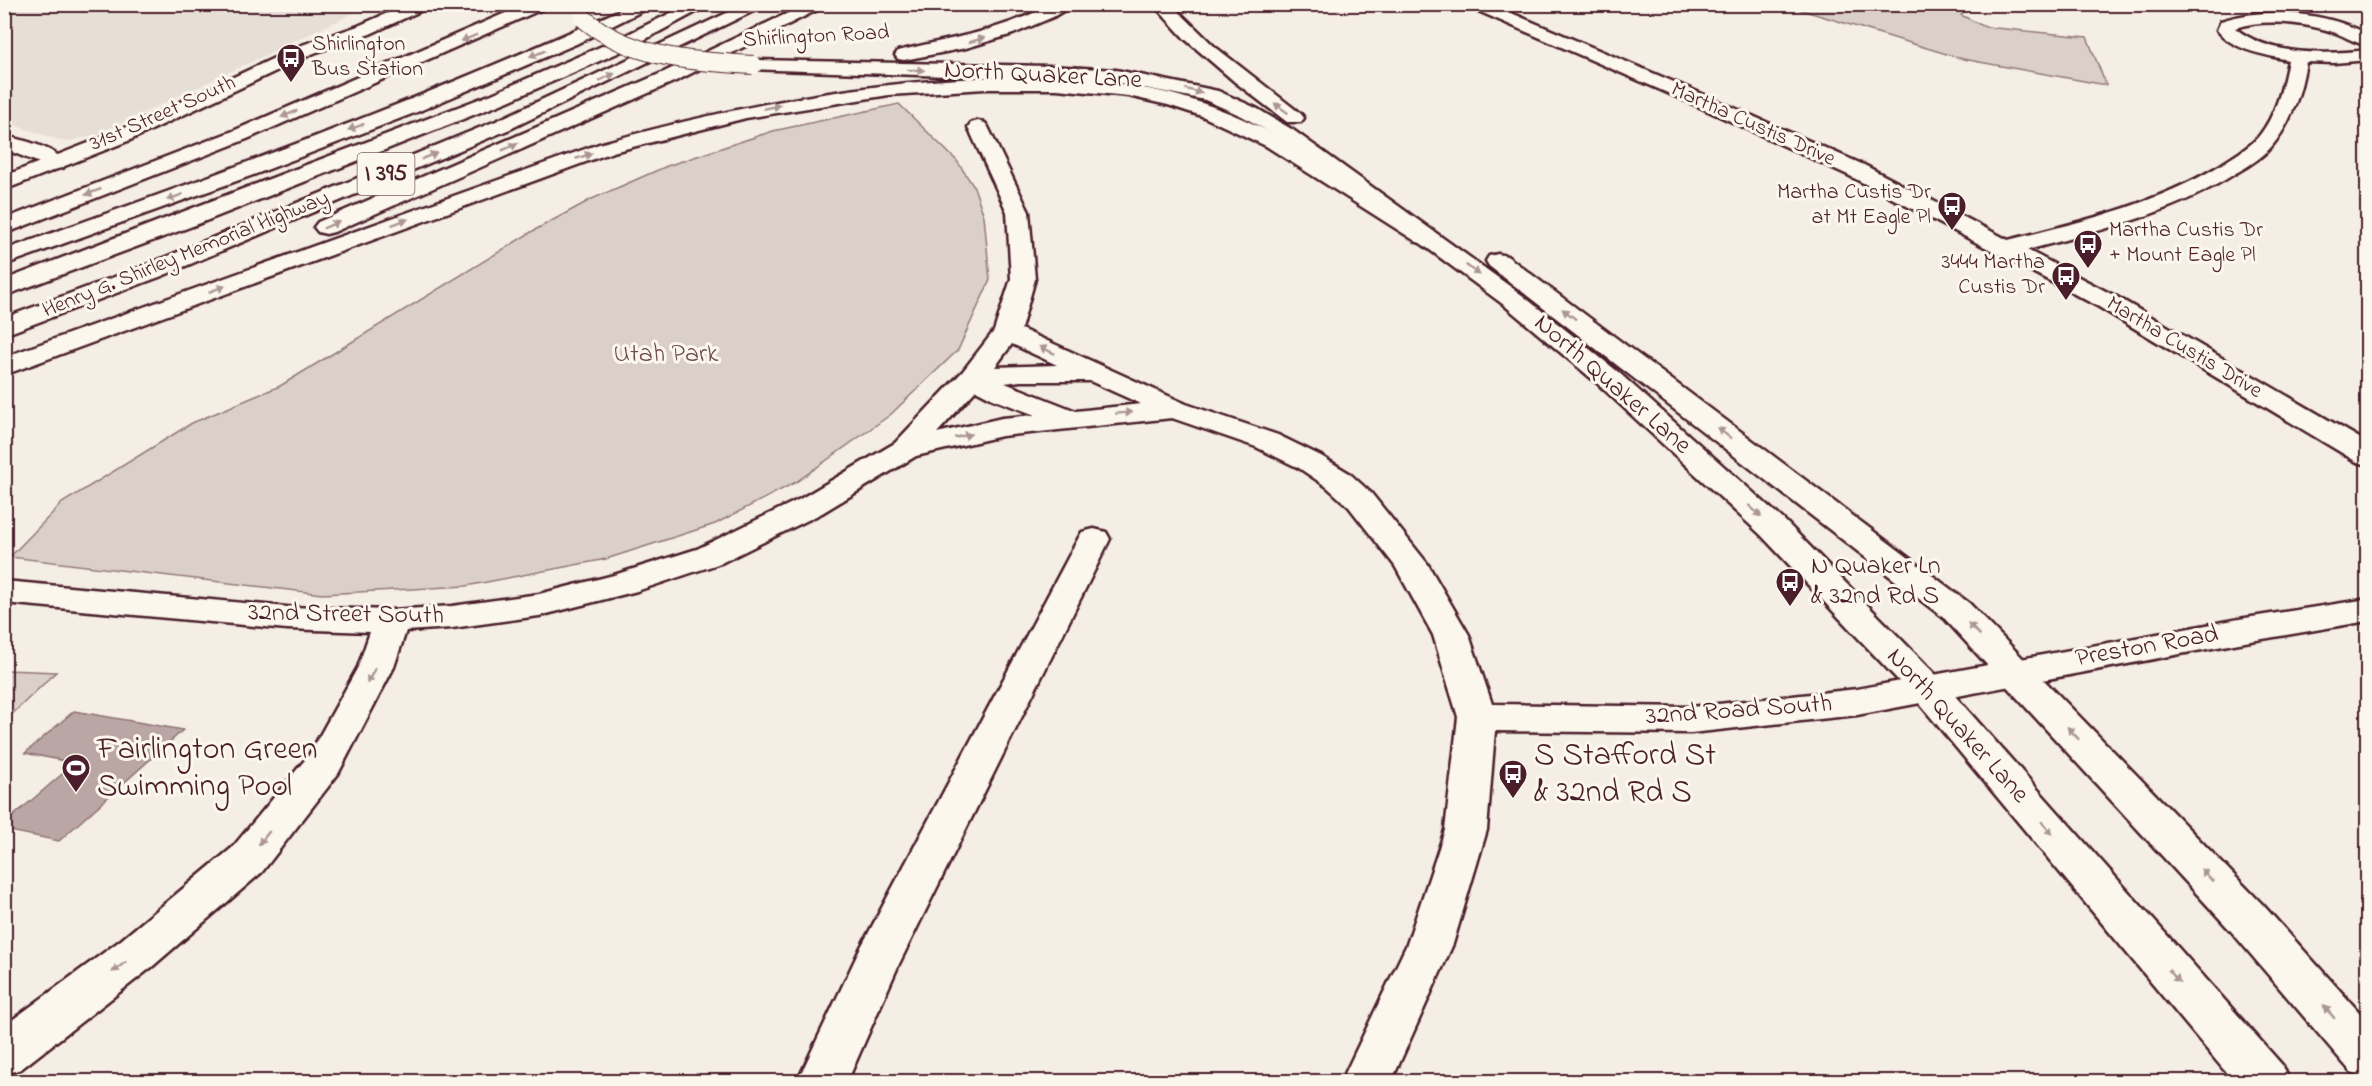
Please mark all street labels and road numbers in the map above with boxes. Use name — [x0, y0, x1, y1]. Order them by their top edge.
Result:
street label: Shirlington Road — [742, 17, 890, 58]
street label: North Quaker Lane — [943, 52, 1143, 100]
street label: 31st Street South — [85, 67, 241, 161]
street label: Martha Custis Drive — [1666, 74, 1841, 176]
road number: I 395 — [358, 153, 414, 195]
street label: Henry G. Shirley Memorial Highway — [38, 183, 335, 328]
street label: Martha Custis Drive — [2100, 289, 2268, 407]
street label: North Quaker Lane — [1525, 306, 1699, 465]
street label: 32nd Street South — [248, 594, 444, 636]
street label: Preston Road — [2073, 616, 2222, 678]
street label: North Quaker Lane — [1877, 640, 2038, 813]
street label: 32nd Road South — [1645, 686, 1833, 736]

